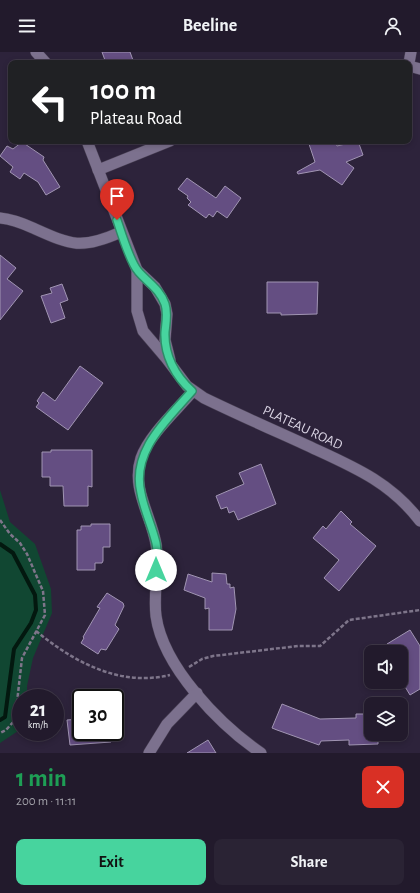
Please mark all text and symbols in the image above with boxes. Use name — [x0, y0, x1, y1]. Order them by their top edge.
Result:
icon: menu — [16, 15, 38, 37]
icon: person — [382, 15, 404, 37]
text: Beeline — [183, 17, 237, 35]
icon: left — [24, 76, 76, 128]
text: 100 m — [90, 77, 156, 105]
text: Plateau Road — [90, 110, 182, 128]
pin — [100, 179, 134, 220]
icon: arrive — [106, 185, 128, 207]
street label: PLATEAU ROAD — [260, 403, 345, 453]
position arrow — [135, 549, 177, 591]
map controls — [364, 645, 408, 741]
button: sound — [364, 645, 408, 689]
speed limit sign: 30 — [72, 689, 124, 741]
button: layers — [364, 697, 408, 741]
text: 21 — [30, 700, 46, 720]
text: km/h — [28, 720, 48, 730]
button: close — [362, 766, 404, 808]
text: 1 min — [16, 767, 67, 791]
text: 200 m · 11:11 — [16, 795, 76, 808]
button: Exit — [16, 839, 206, 885]
button: Share — [214, 839, 404, 885]

